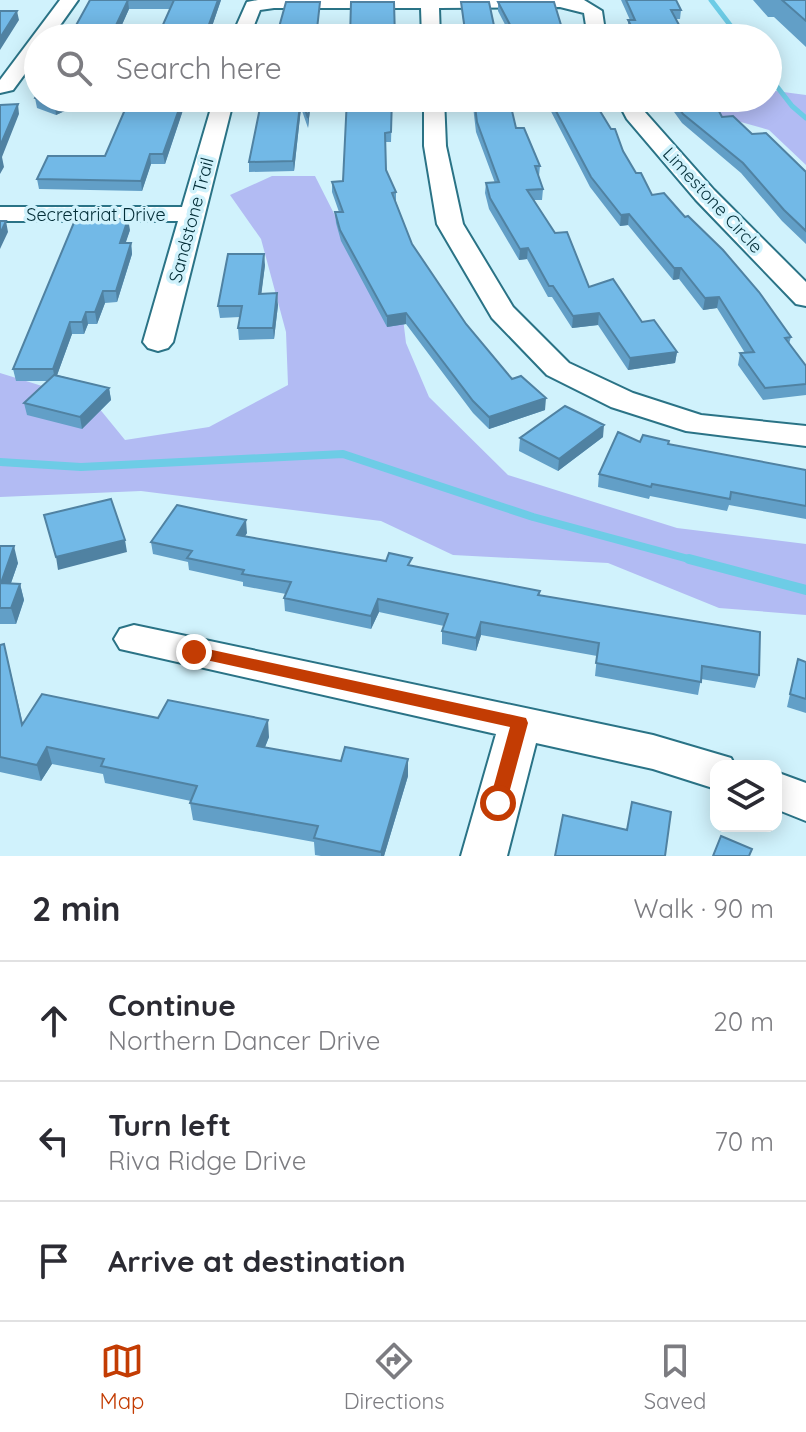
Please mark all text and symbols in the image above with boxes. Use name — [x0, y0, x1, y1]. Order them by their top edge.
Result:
search box — [24, 24, 782, 112]
icon: search — [52, 46, 96, 90]
text: Search here — [116, 49, 282, 87]
street label: Limestone Circle — [658, 142, 768, 258]
street label: Sandstone Trail — [163, 155, 219, 285]
street label: Secretariat Drive — [26, 203, 166, 226]
route end — [176, 634, 212, 670]
map controls — [710, 760, 782, 832]
button: layers — [710, 760, 782, 832]
route start — [480, 785, 516, 821]
text: 2 min — [32, 887, 121, 930]
text: Walk · 90 m — [633, 892, 774, 925]
text: Continue — [108, 986, 236, 1024]
icon: ahead — [32, 999, 76, 1043]
text: 20 m — [713, 1005, 774, 1038]
text: Northern Dancer Drive — [108, 1024, 380, 1057]
text: Turn left — [108, 1106, 231, 1144]
icon: left — [32, 1119, 76, 1163]
text: 70 m — [714, 1125, 774, 1158]
text: Riva Ridge Drive — [108, 1144, 306, 1177]
icon: arrive — [32, 1239, 76, 1283]
text: Arrive at destination — [108, 1242, 406, 1280]
tab: Map — [100, 1339, 144, 1415]
tab: Directions — [344, 1339, 444, 1415]
tab: Saved — [644, 1339, 706, 1415]

